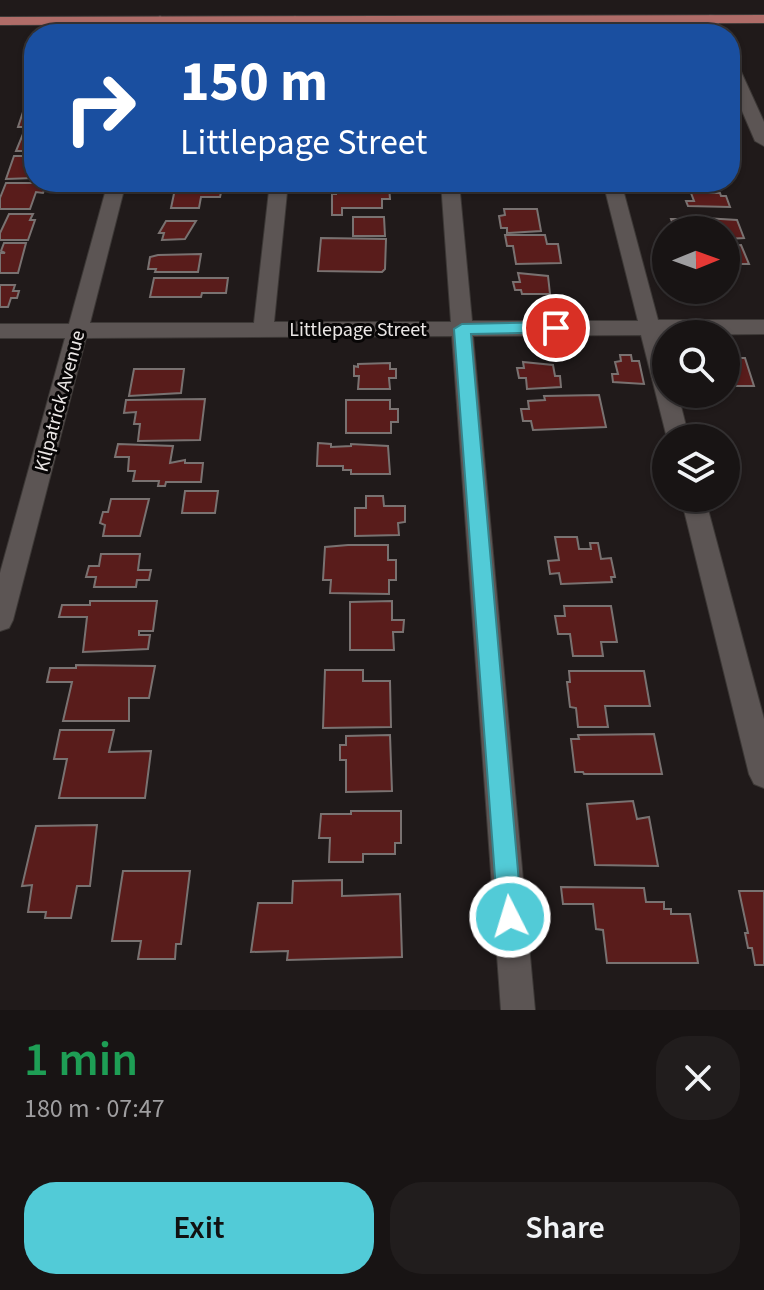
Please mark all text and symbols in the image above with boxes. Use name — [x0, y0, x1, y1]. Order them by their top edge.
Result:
text: 150 m — [180, 43, 328, 122]
icon: right — [48, 56, 152, 160]
text: Littlepage Street — [180, 117, 428, 168]
north arrow — [652, 216, 740, 304]
map controls — [652, 216, 740, 512]
pin — [522, 294, 590, 362]
icon: arrive — [534, 306, 578, 350]
street label: Littlepage Street — [289, 316, 427, 344]
button: search — [652, 320, 740, 408]
street label: Kilpatrick Avenue — [28, 327, 92, 475]
button: layers — [652, 424, 740, 512]
position arrow — [468, 875, 552, 959]
text: 1 min — [24, 1026, 138, 1094]
button: close — [656, 1036, 740, 1120]
text: 180 m · 07:47 — [24, 1090, 165, 1127]
button: Exit — [24, 1182, 374, 1274]
button: Share — [390, 1182, 740, 1274]

